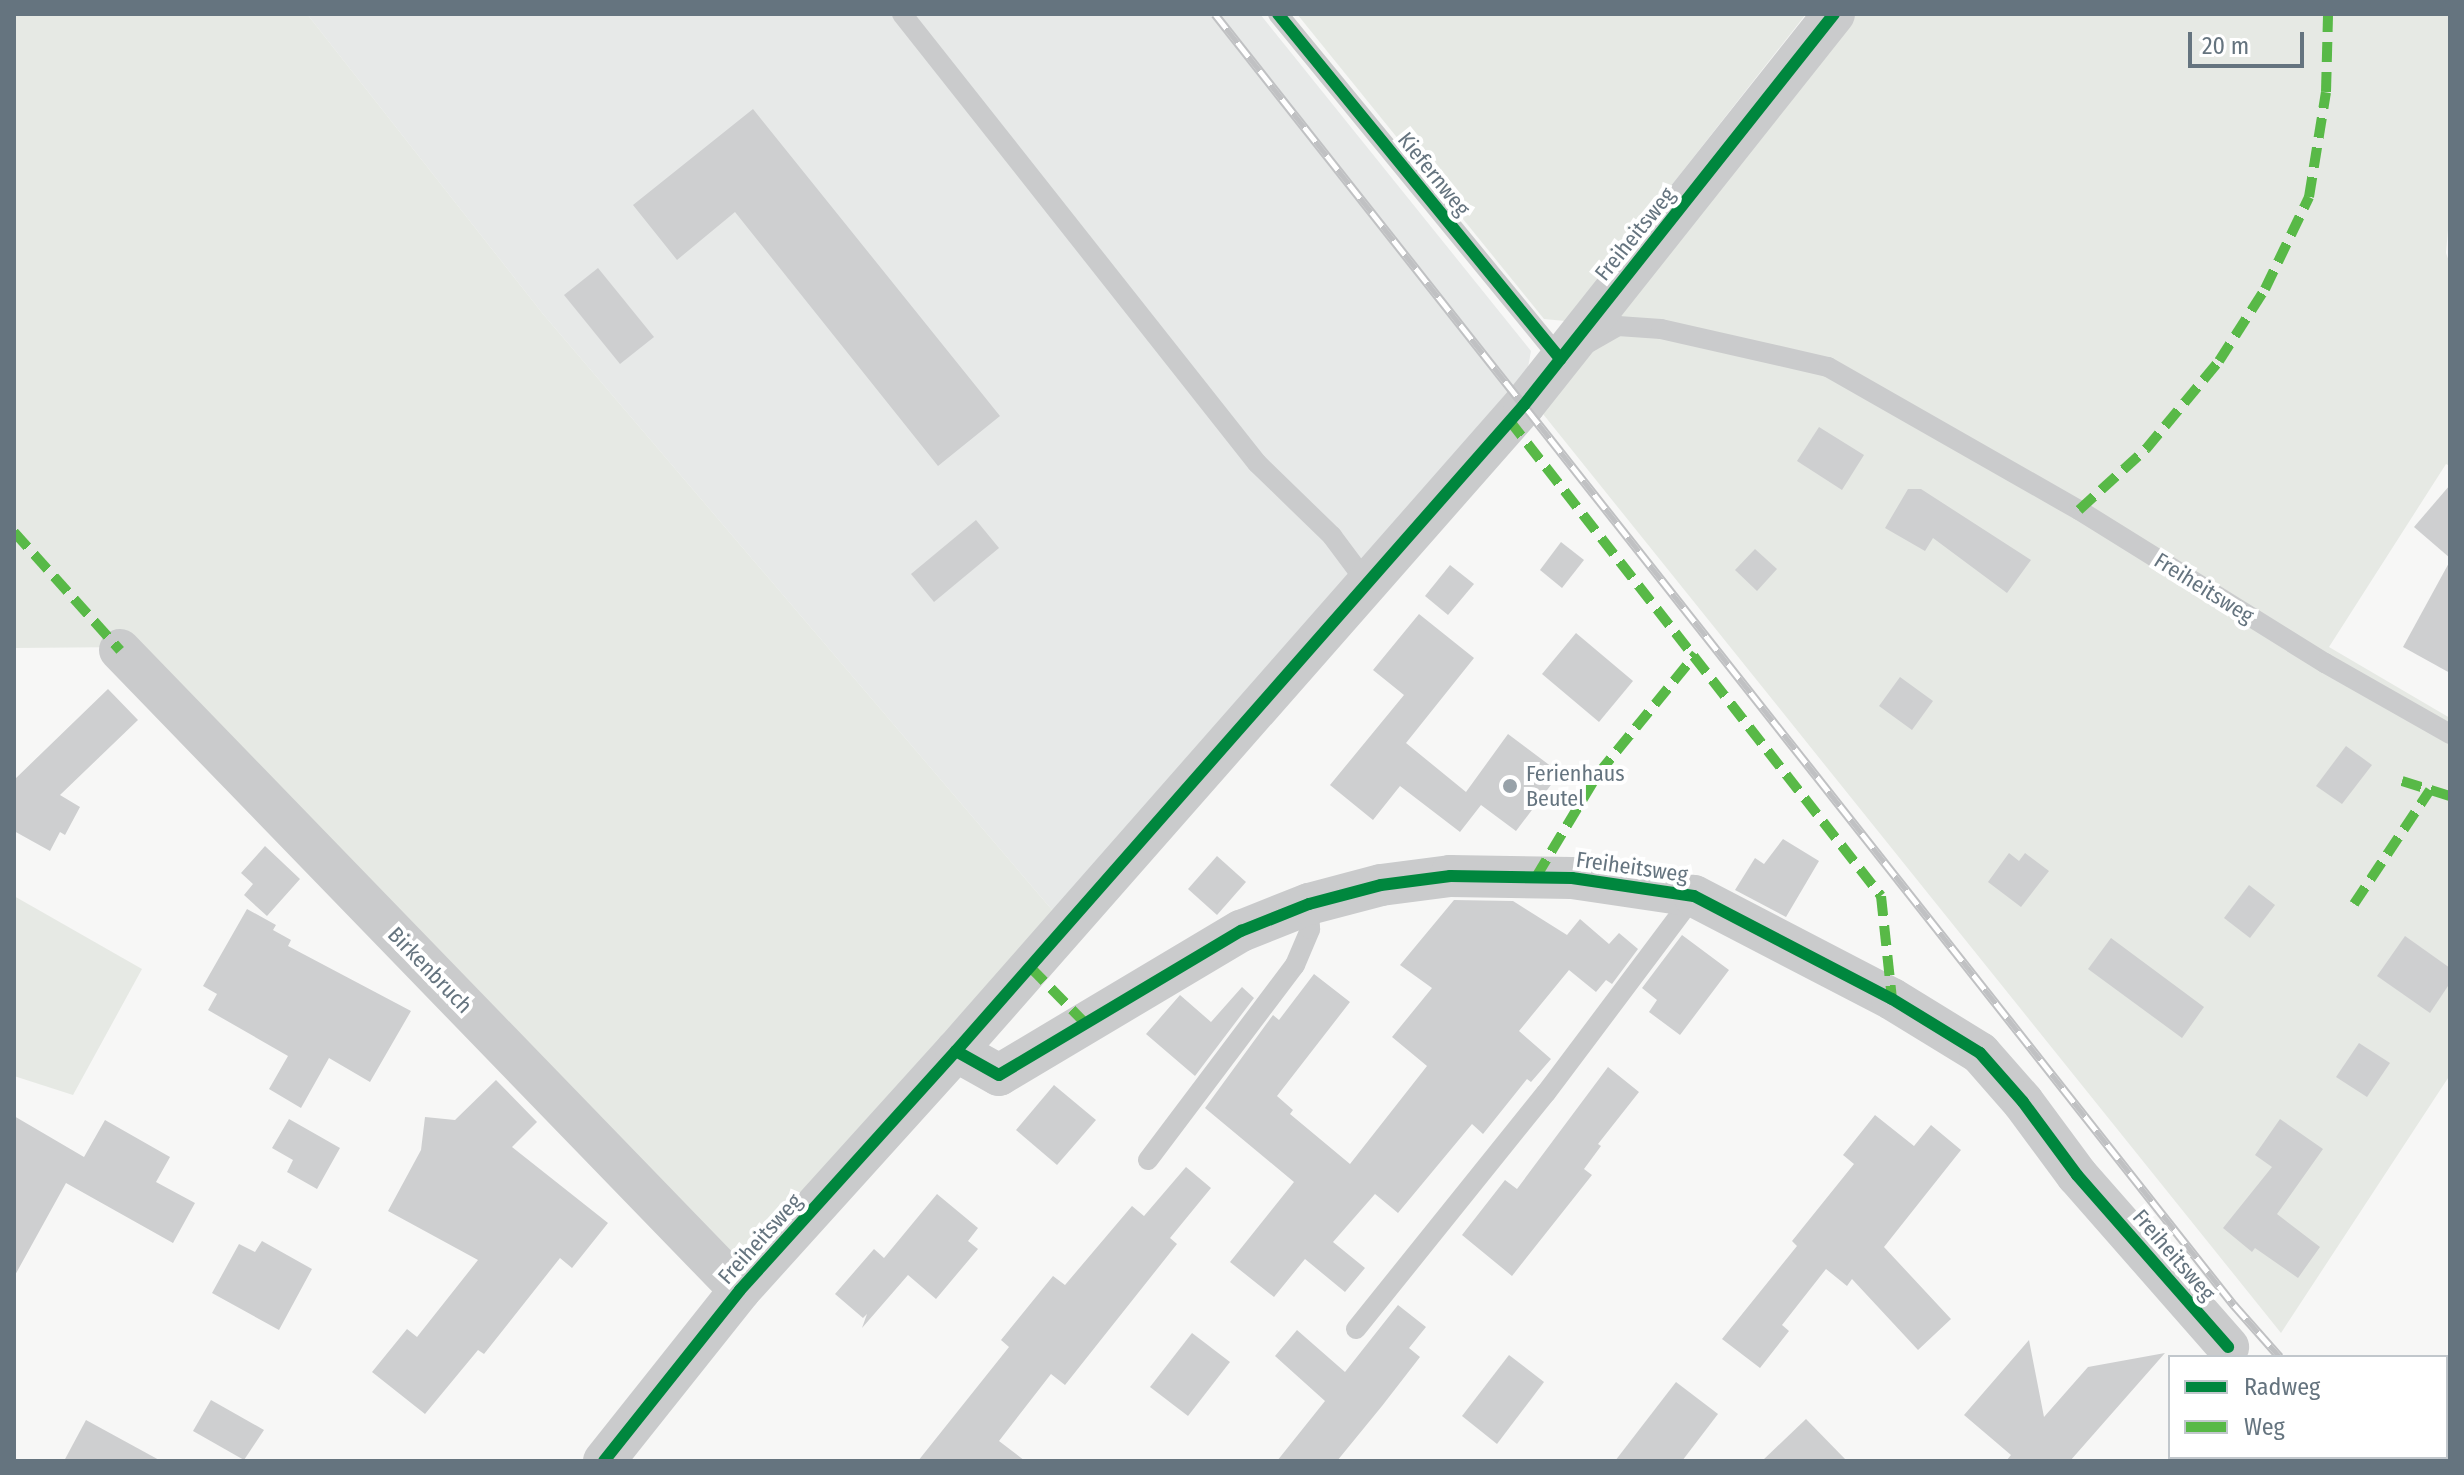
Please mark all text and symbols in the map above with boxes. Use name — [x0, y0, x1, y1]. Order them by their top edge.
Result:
scale bar — [2192, 16, 2308, 66]
text: 20 m — [2202, 32, 2249, 60]
street label: Kiefernweg — [1392, 127, 1476, 221]
street label: Freiheitsweg — [1589, 182, 1681, 286]
street label: Freiheitsweg — [2149, 547, 2259, 629]
place label: Ferienhaus Beutel — [1526, 760, 1625, 812]
marker: Ferienhaus Beutel — [1501, 777, 1519, 795]
street label: Freiheitsweg — [1575, 846, 1689, 888]
street label: Birkenbruch — [382, 921, 478, 1019]
street label: Freiheitsweg — [713, 1188, 807, 1290]
street label: Freiheitsweg — [2127, 1204, 2221, 1306]
legend — [2168, 1355, 2448, 1459]
text: Radweg — [2244, 1373, 2320, 1401]
text: Weg — [2244, 1413, 2285, 1441]

